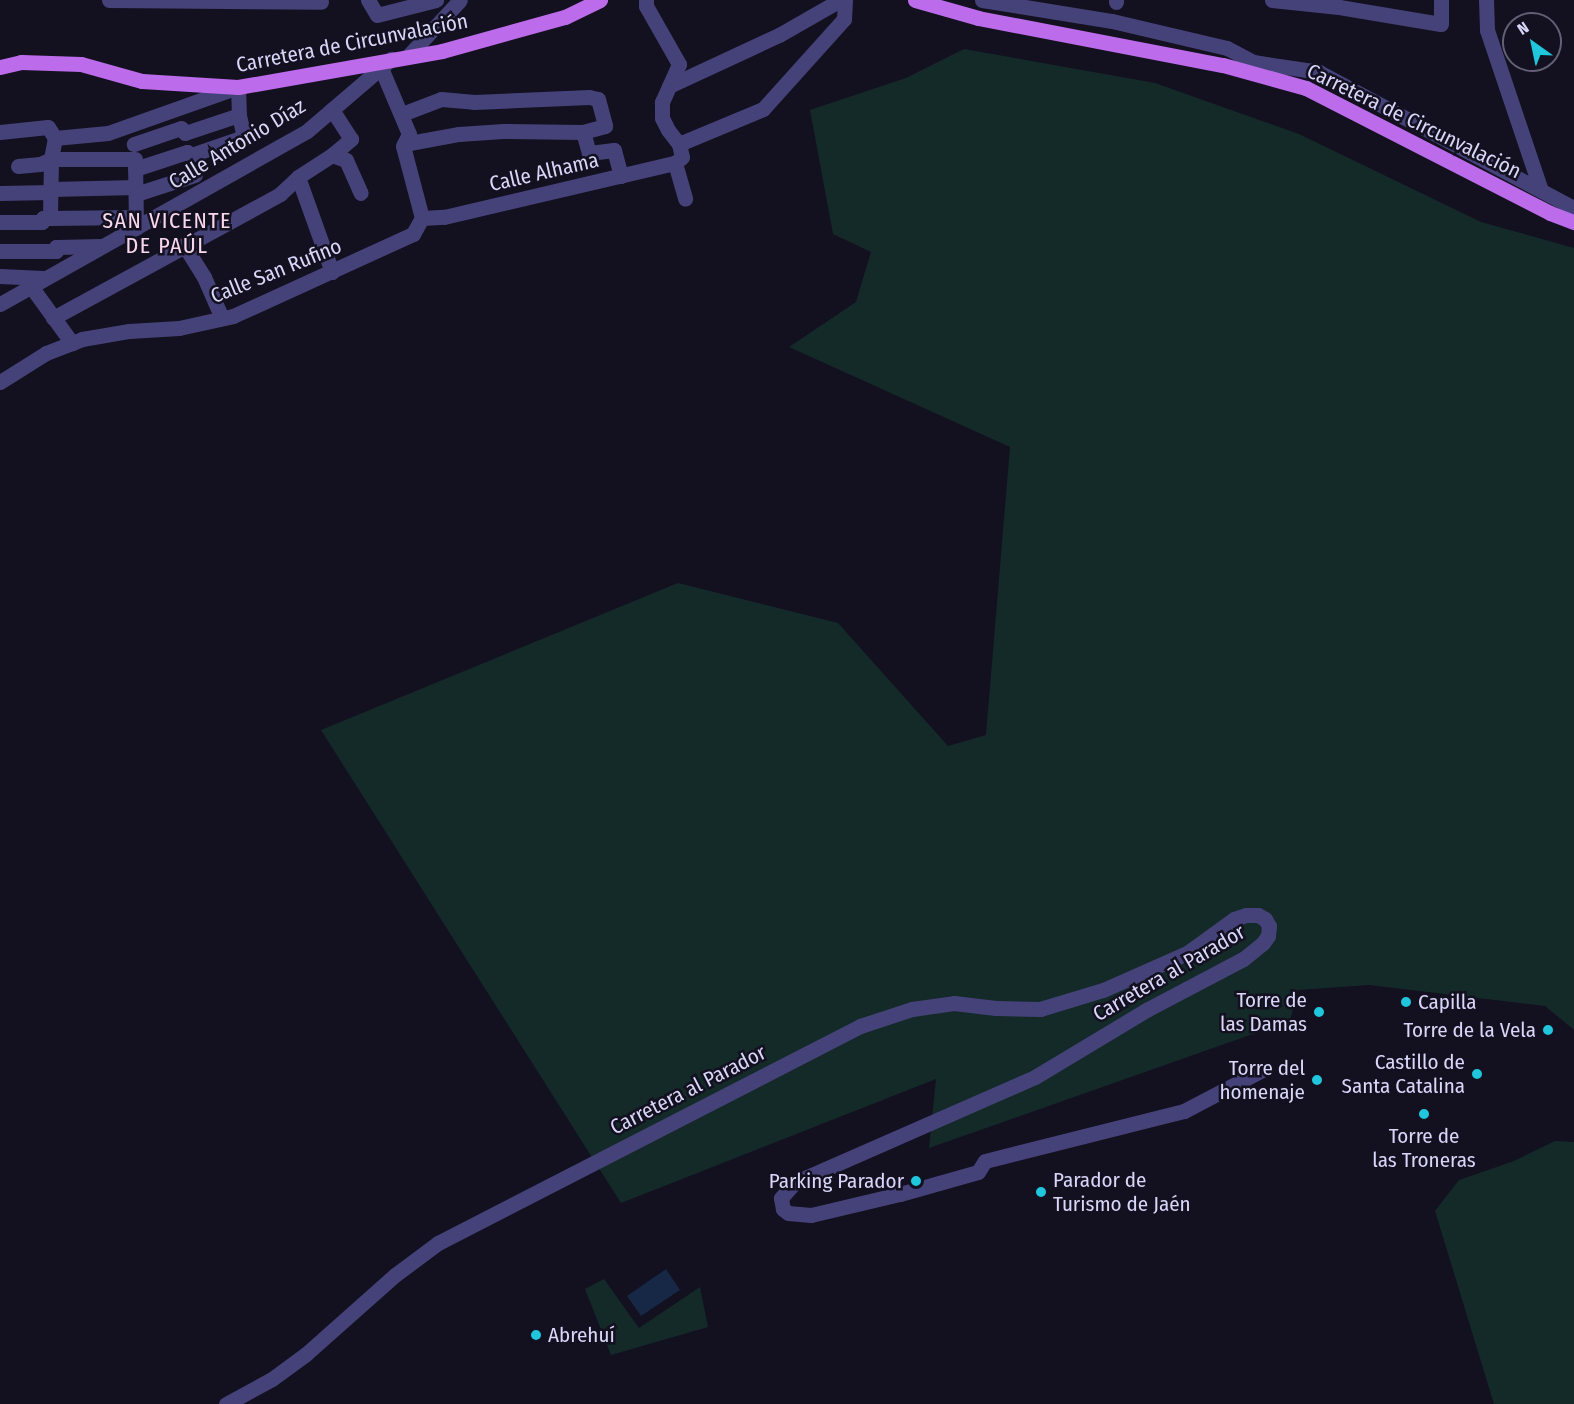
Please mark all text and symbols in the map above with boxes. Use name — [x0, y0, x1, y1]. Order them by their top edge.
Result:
street label: Carretera de Circunvalación — [234, 8, 470, 78]
north arrow — [1502, 12, 1562, 72]
text: N — [1514, 18, 1532, 39]
street label: Carretera de Circunvalación — [1303, 58, 1525, 184]
street label: Calle Antonio Díaz — [164, 93, 310, 195]
street label: Calle Alhama — [487, 147, 601, 197]
district label: SAN VICENTE DE PAÚL — [102, 207, 232, 258]
street label: Calle San Rufino — [207, 233, 345, 309]
street label: Carretera al Parador — [1088, 919, 1250, 1027]
place label: Torre de las Damas — [1220, 987, 1307, 1037]
place label: Capilla — [1418, 989, 1476, 1015]
marker: Capilla — [1399, 995, 1413, 1009]
marker: Torre de las Damas — [1312, 1005, 1326, 1019]
place label: Torre de la Vela — [1404, 1017, 1536, 1043]
marker: Torre de la Vela — [1541, 1023, 1555, 1037]
street label: Carretera al Parador — [606, 1040, 770, 1140]
place label: Castillo de Santa Catalina — [1342, 1049, 1465, 1099]
place label: Torre del homenaje — [1220, 1055, 1305, 1105]
marker: Castillo de Santa Catalina — [1470, 1067, 1484, 1081]
marker: Torre del homenaje — [1310, 1073, 1324, 1087]
marker: Torre de las Troneras — [1417, 1107, 1431, 1121]
place label: Torre de las Troneras — [1372, 1123, 1476, 1173]
place label: Parador de Turismo de Jaén — [1053, 1167, 1191, 1217]
place label: Parking Parador — [769, 1168, 904, 1194]
marker: Parking Parador — [909, 1174, 923, 1188]
marker: Parador de Turismo de Jaén — [1034, 1185, 1048, 1199]
place label: Abrehuí — [548, 1322, 615, 1348]
marker: Abrehuí — [529, 1328, 543, 1342]

